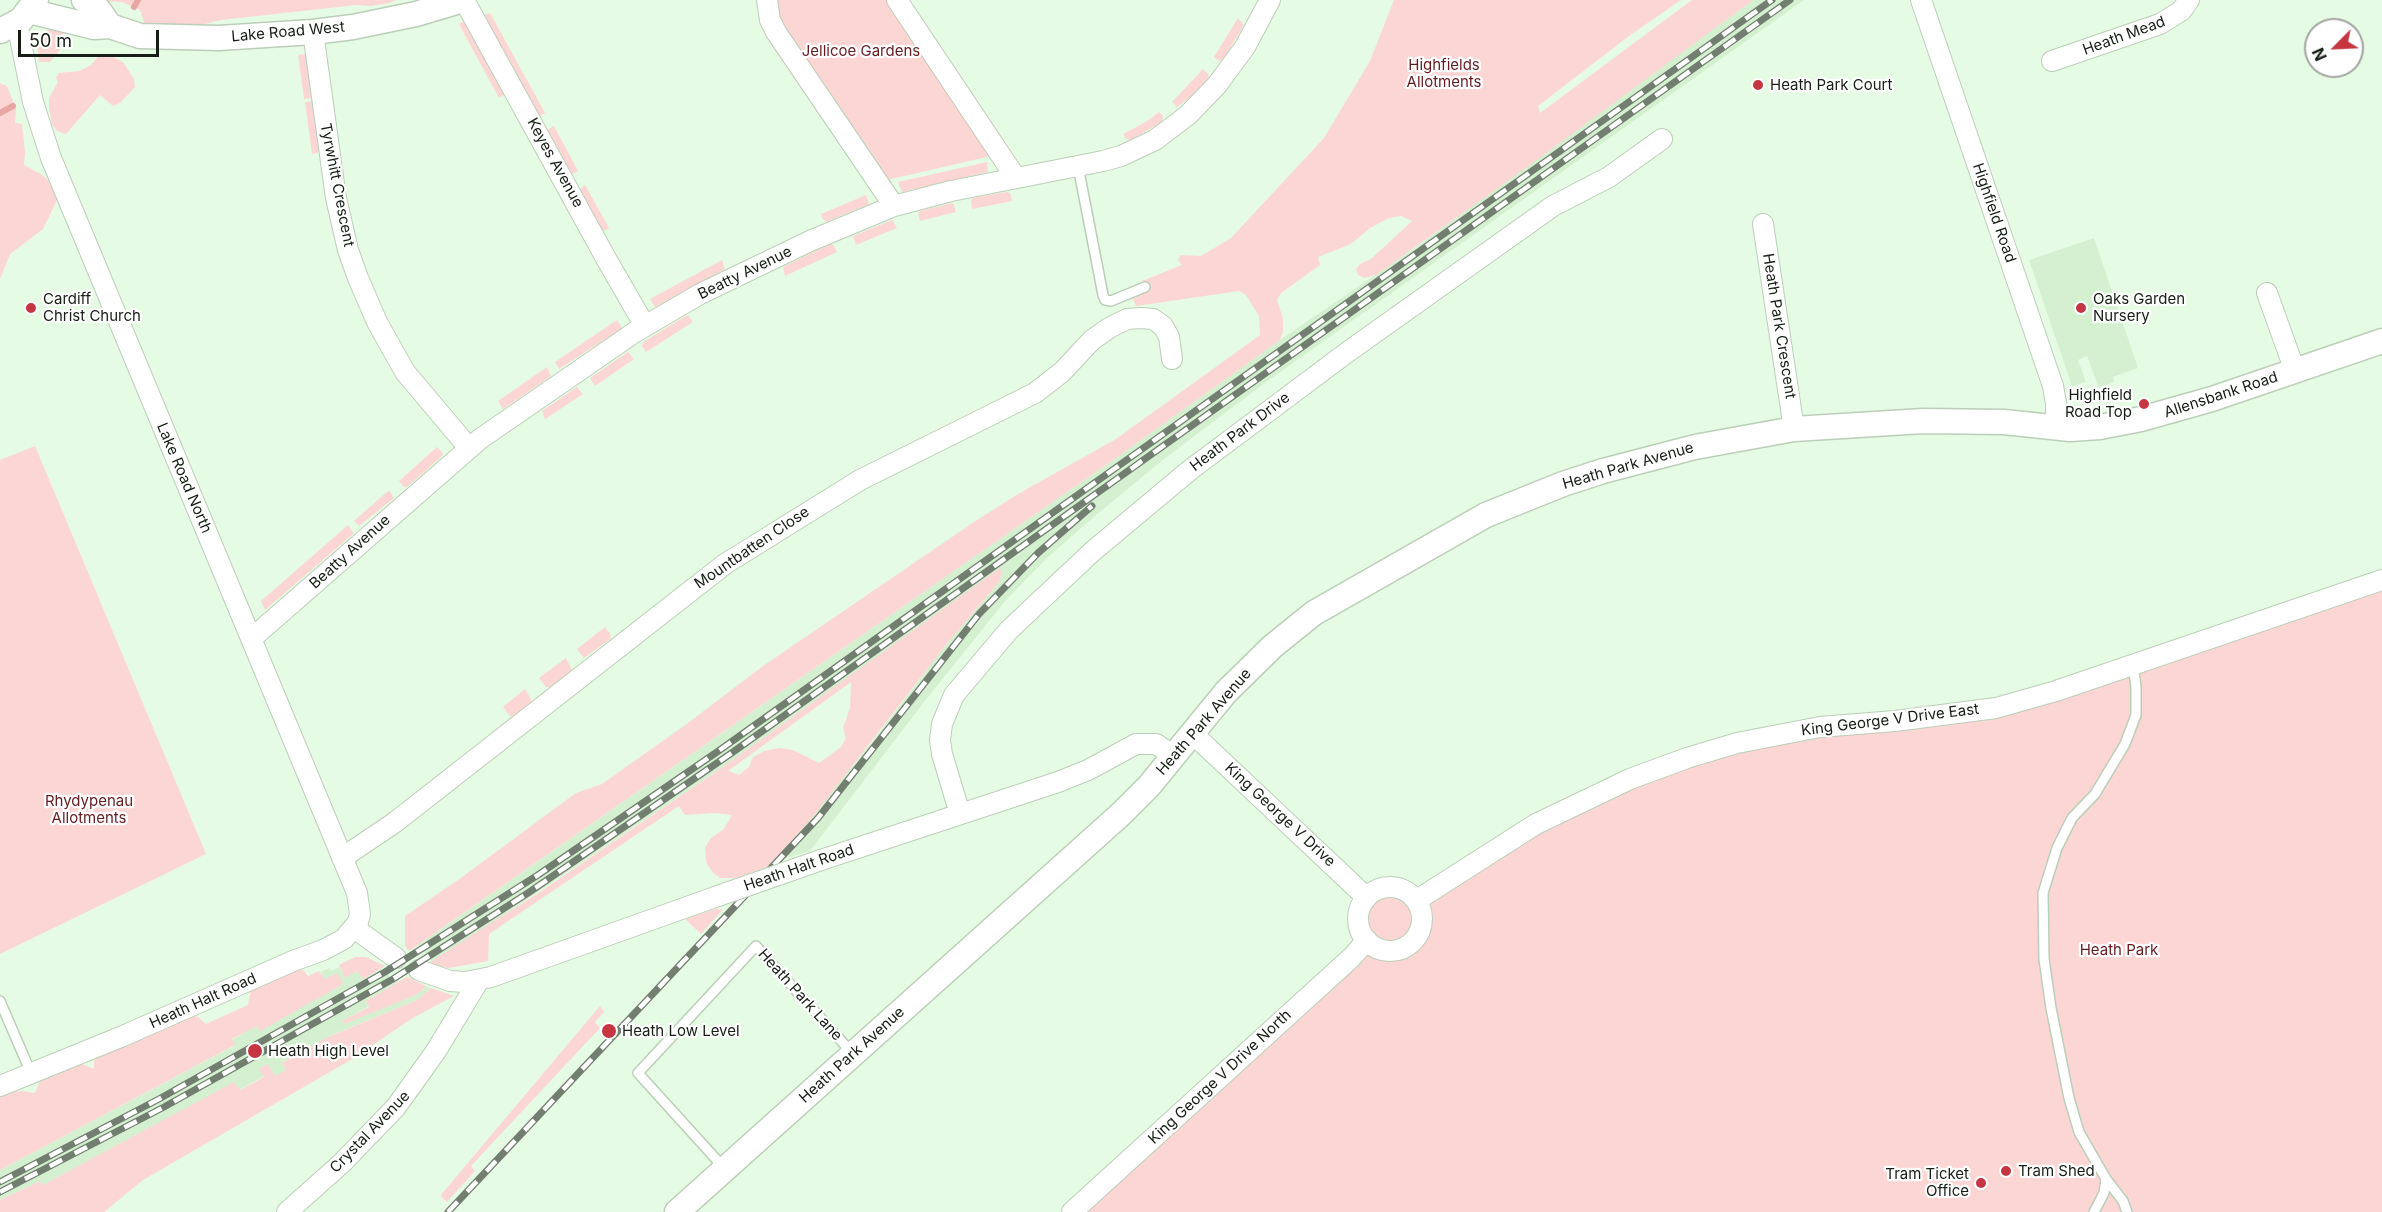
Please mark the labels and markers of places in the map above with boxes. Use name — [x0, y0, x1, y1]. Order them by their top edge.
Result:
place label: Heath Park Court — [1770, 76, 1892, 94]
marker: Heath Park Court — [1751, 78, 1765, 92]
place label: Cardiff Christ Church — [43, 290, 141, 325]
place label: Oaks Garden Nursery — [2093, 290, 2185, 325]
marker: Cardiff Christ Church — [24, 301, 38, 315]
marker: Oaks Garden Nursery — [2074, 301, 2088, 315]
place label: Highfield Road Top — [2065, 386, 2132, 421]
marker: Highfield Road Top — [2137, 397, 2151, 411]
marker: Heath Low Level — [600, 1022, 618, 1040]
place label: Heath Low Level — [622, 1022, 740, 1040]
marker: Heath High Level — [246, 1042, 264, 1060]
place label: Heath High Level — [268, 1042, 389, 1060]
place label: Tram Shed — [2018, 1162, 2095, 1180]
marker: Tram Shed — [1999, 1164, 2013, 1178]
place label: Tram Ticket Office — [1885, 1165, 1969, 1200]
marker: Tram Ticket Office — [1974, 1176, 1988, 1190]

